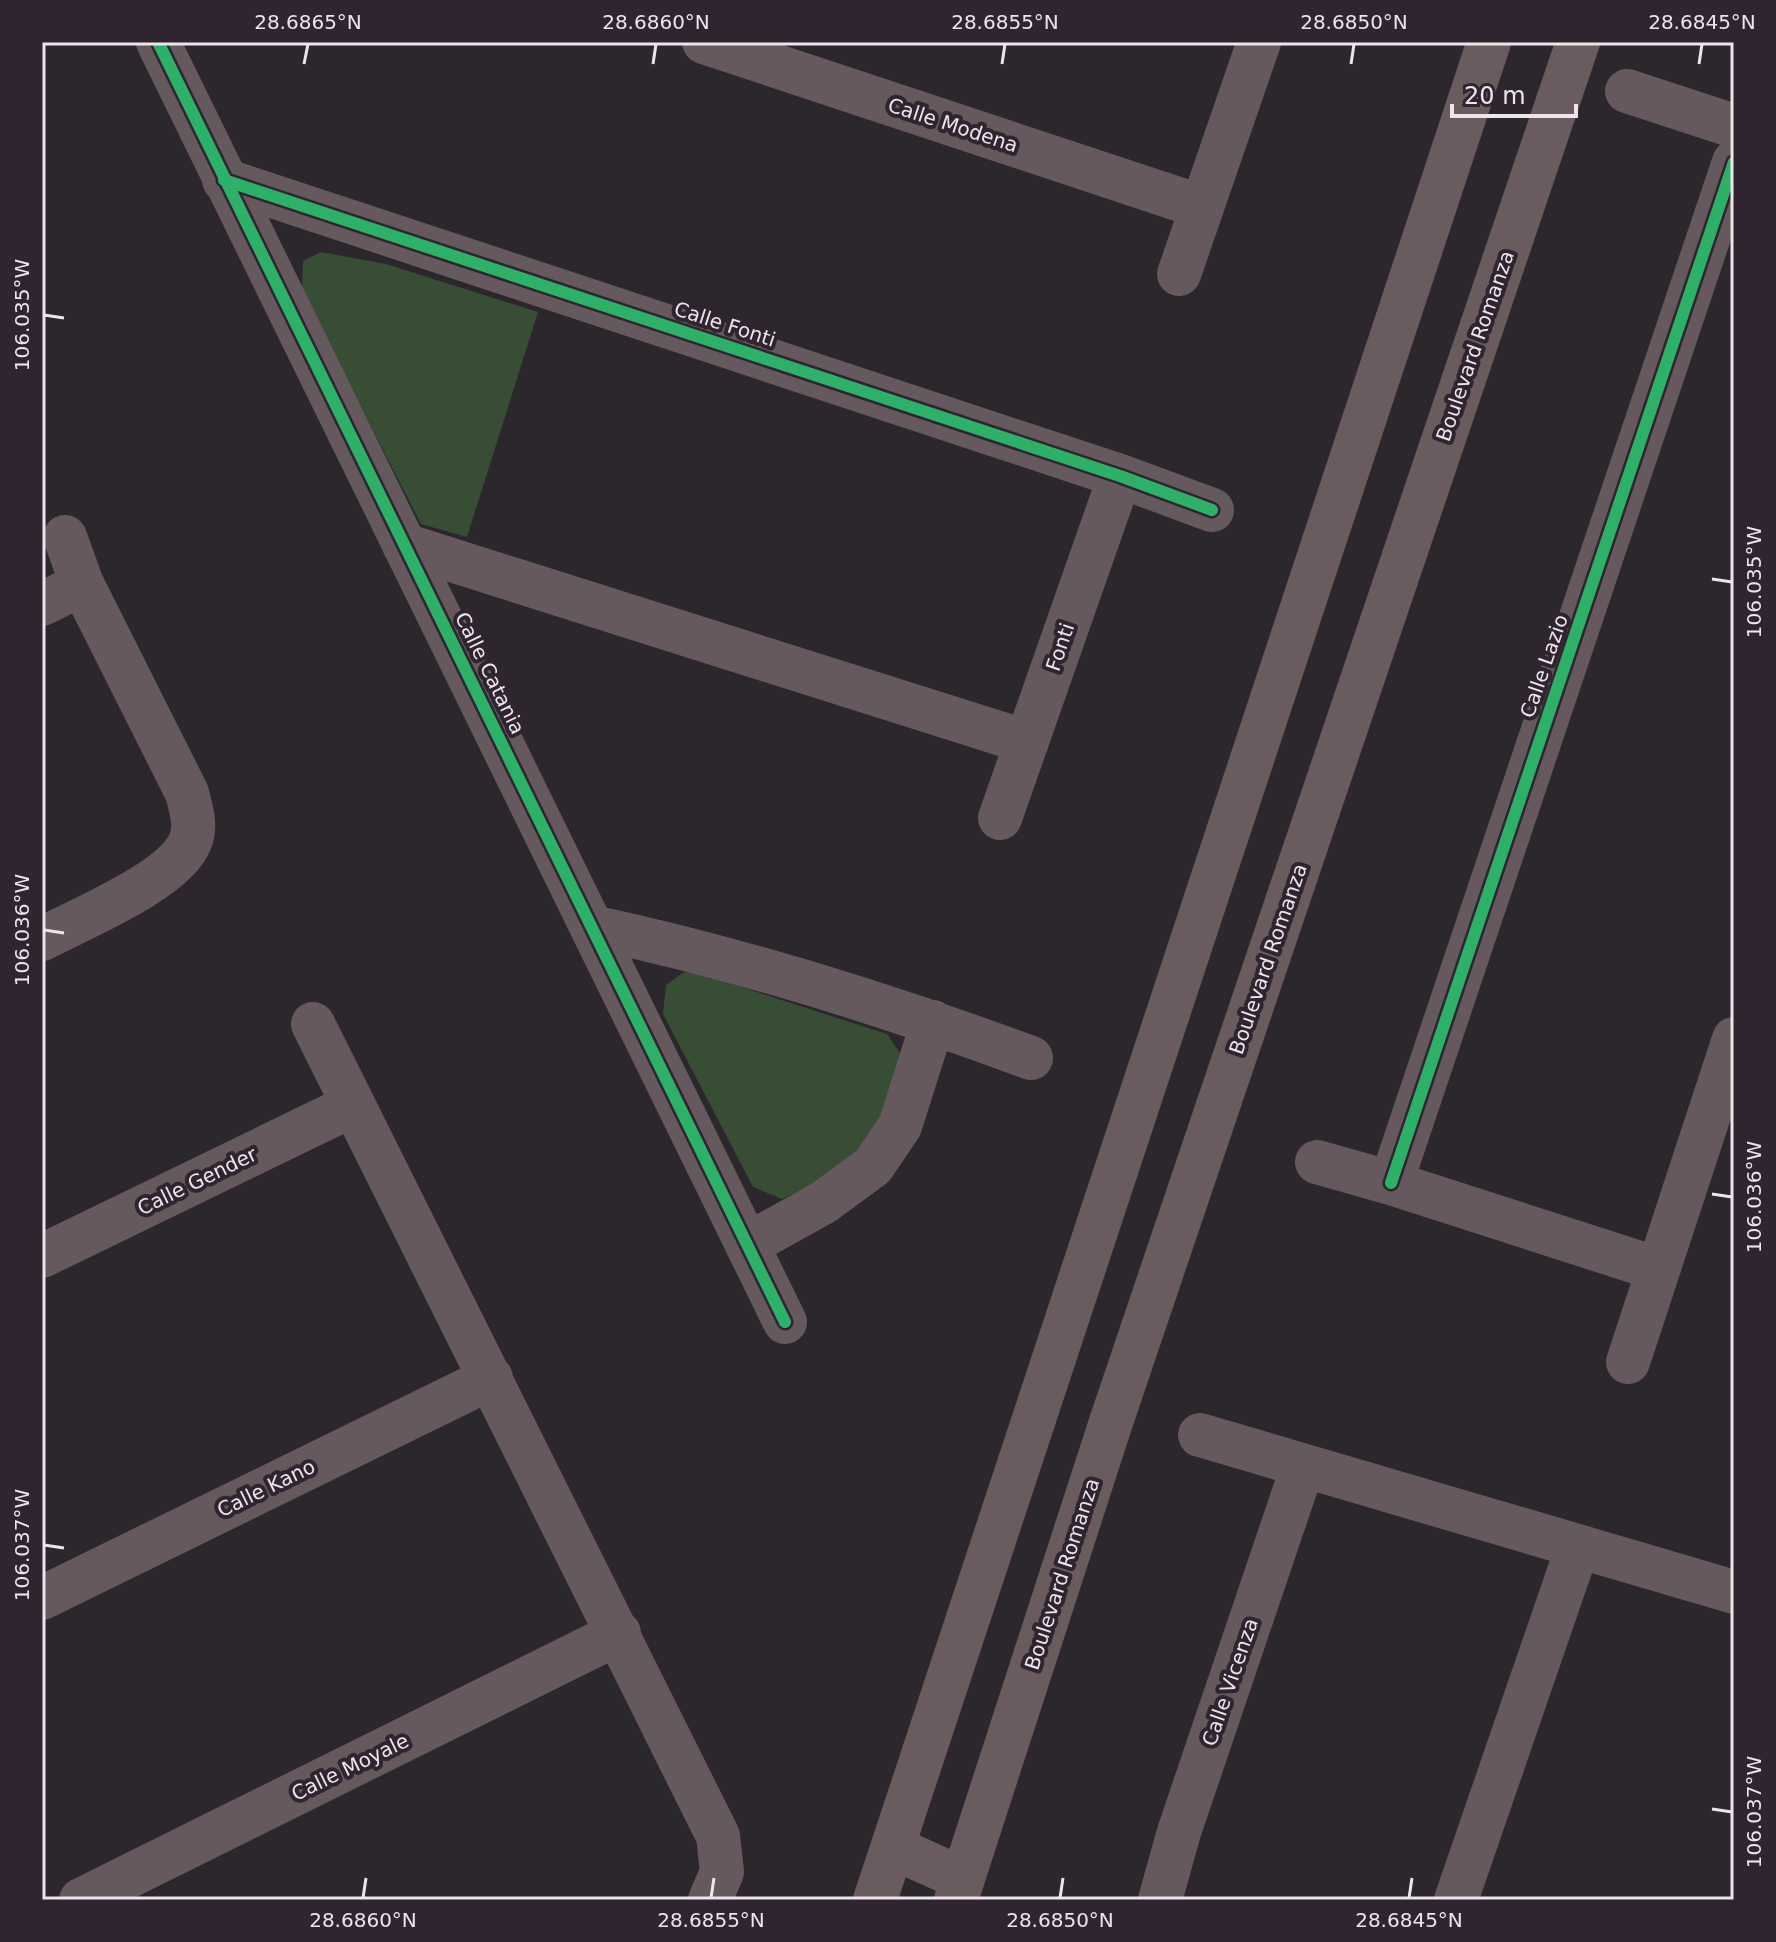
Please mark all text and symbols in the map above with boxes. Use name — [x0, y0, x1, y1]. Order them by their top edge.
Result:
text: 28.6865°N — [254, 10, 362, 34]
text: 28.6860°N — [602, 10, 710, 34]
text: 28.6855°N — [951, 10, 1059, 34]
text: 28.6850°N — [1300, 10, 1408, 34]
text: 28.6845°N — [1648, 10, 1756, 34]
scale bar — [1452, 68, 1576, 118]
text: 20 m — [1464, 82, 1526, 110]
street label: Calle Modena — [885, 93, 1021, 157]
street label: Boulevard Romanza — [1431, 248, 1519, 444]
text: 106.035°W — [10, 259, 34, 371]
street label: Calle Fonti — [671, 296, 779, 352]
text: 106.035°W — [1742, 526, 1766, 638]
street label: Calle Catania — [450, 608, 530, 738]
street label: Calle Lazio — [1515, 611, 1573, 721]
street label: Fonti — [1041, 620, 1079, 674]
street label: Boulevard Romanza — [1224, 861, 1312, 1057]
text: 106.036°W — [10, 874, 34, 986]
street label: Calle Gender — [133, 1141, 261, 1220]
text: 106.036°W — [1742, 1141, 1766, 1253]
street label: Calle Kano — [213, 1454, 319, 1522]
street label: Boulevard Romanza — [1020, 1475, 1104, 1673]
text: 106.037°W — [10, 1489, 34, 1601]
street label: Calle Vicenza — [1197, 1615, 1263, 1749]
street label: Calle Moyale — [287, 1728, 413, 1806]
text: 106.037°W — [1742, 1756, 1766, 1868]
text: 28.6860°N — [309, 1908, 417, 1932]
text: 28.6855°N — [657, 1908, 765, 1932]
text: 28.6850°N — [1006, 1908, 1114, 1932]
text: 28.6845°N — [1355, 1908, 1463, 1932]

